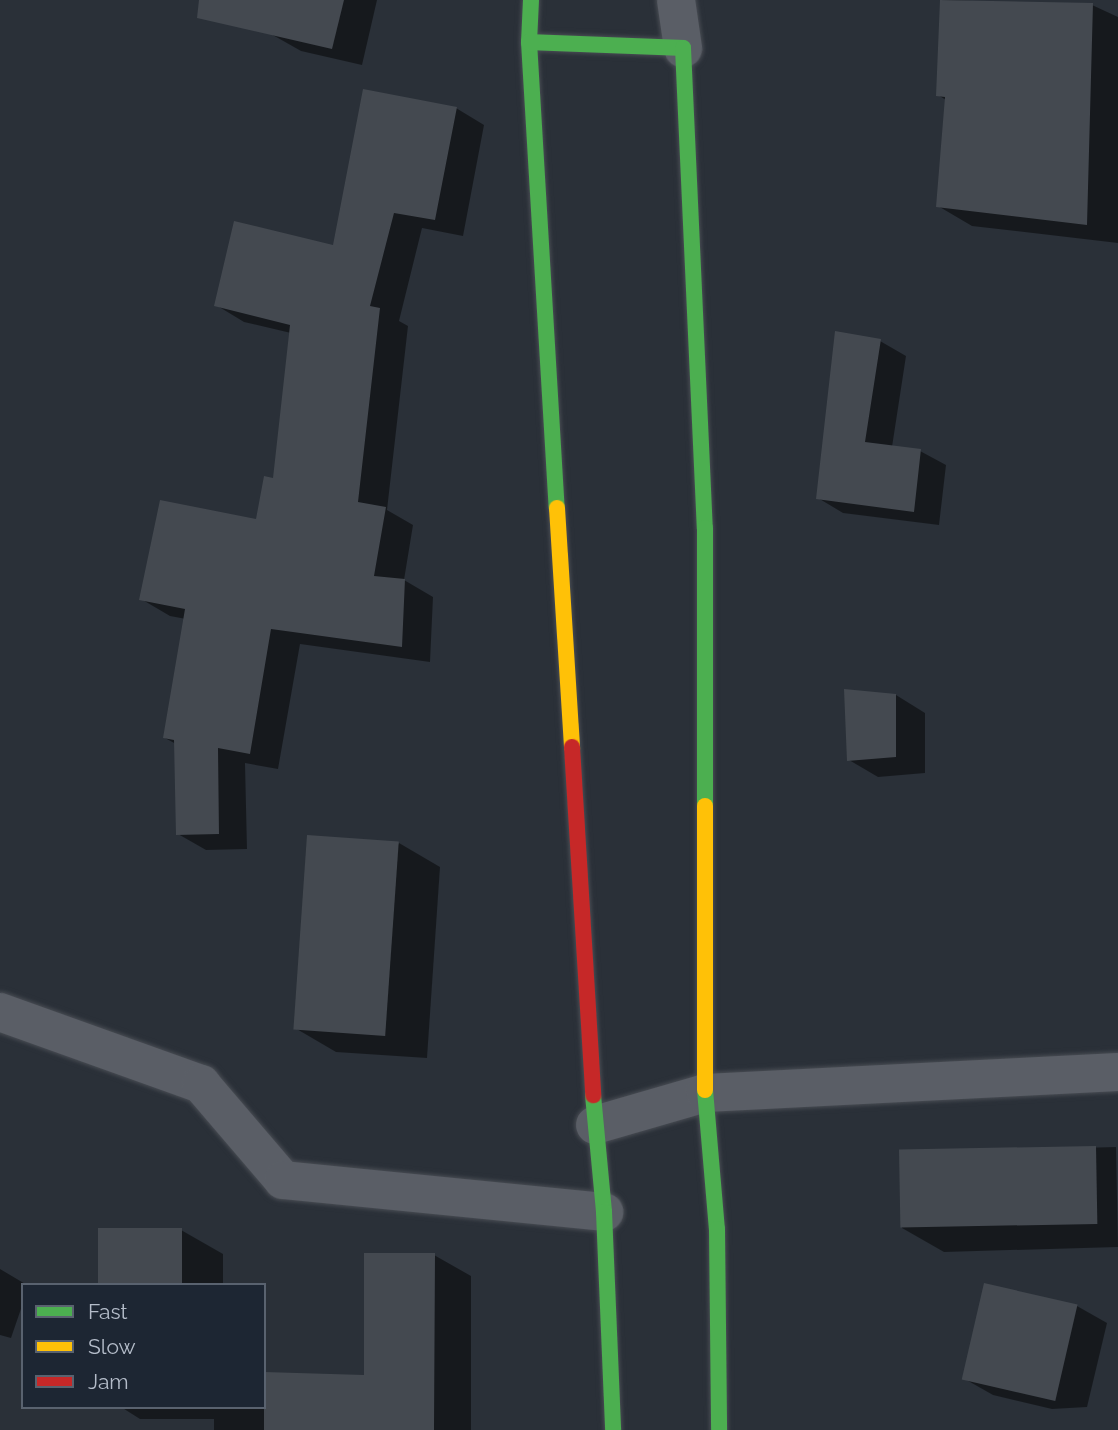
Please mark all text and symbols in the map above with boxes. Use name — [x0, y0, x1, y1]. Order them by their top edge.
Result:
legend — [21, 1283, 266, 1409]
text: Fast — [88, 1299, 128, 1324]
text: Slow — [88, 1334, 136, 1359]
text: Jam — [88, 1369, 129, 1394]

